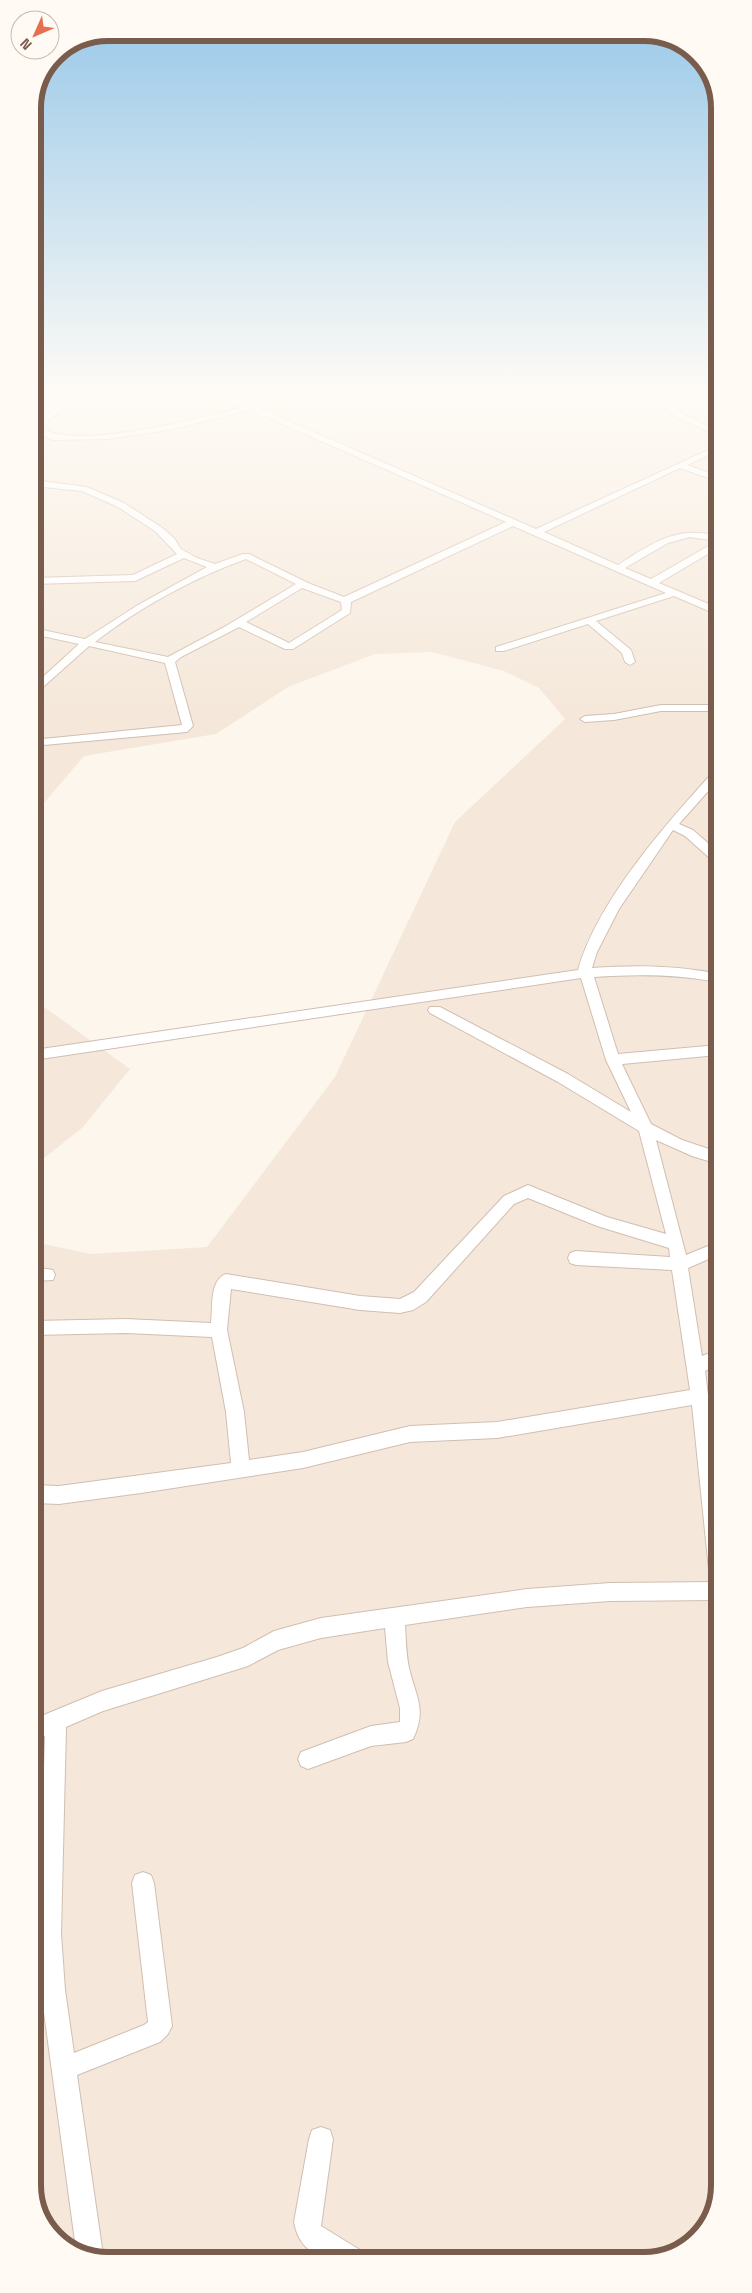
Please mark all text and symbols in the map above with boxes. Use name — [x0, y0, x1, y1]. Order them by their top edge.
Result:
north arrow — [10, 10, 60, 60]
text: N — [16, 35, 35, 54]

